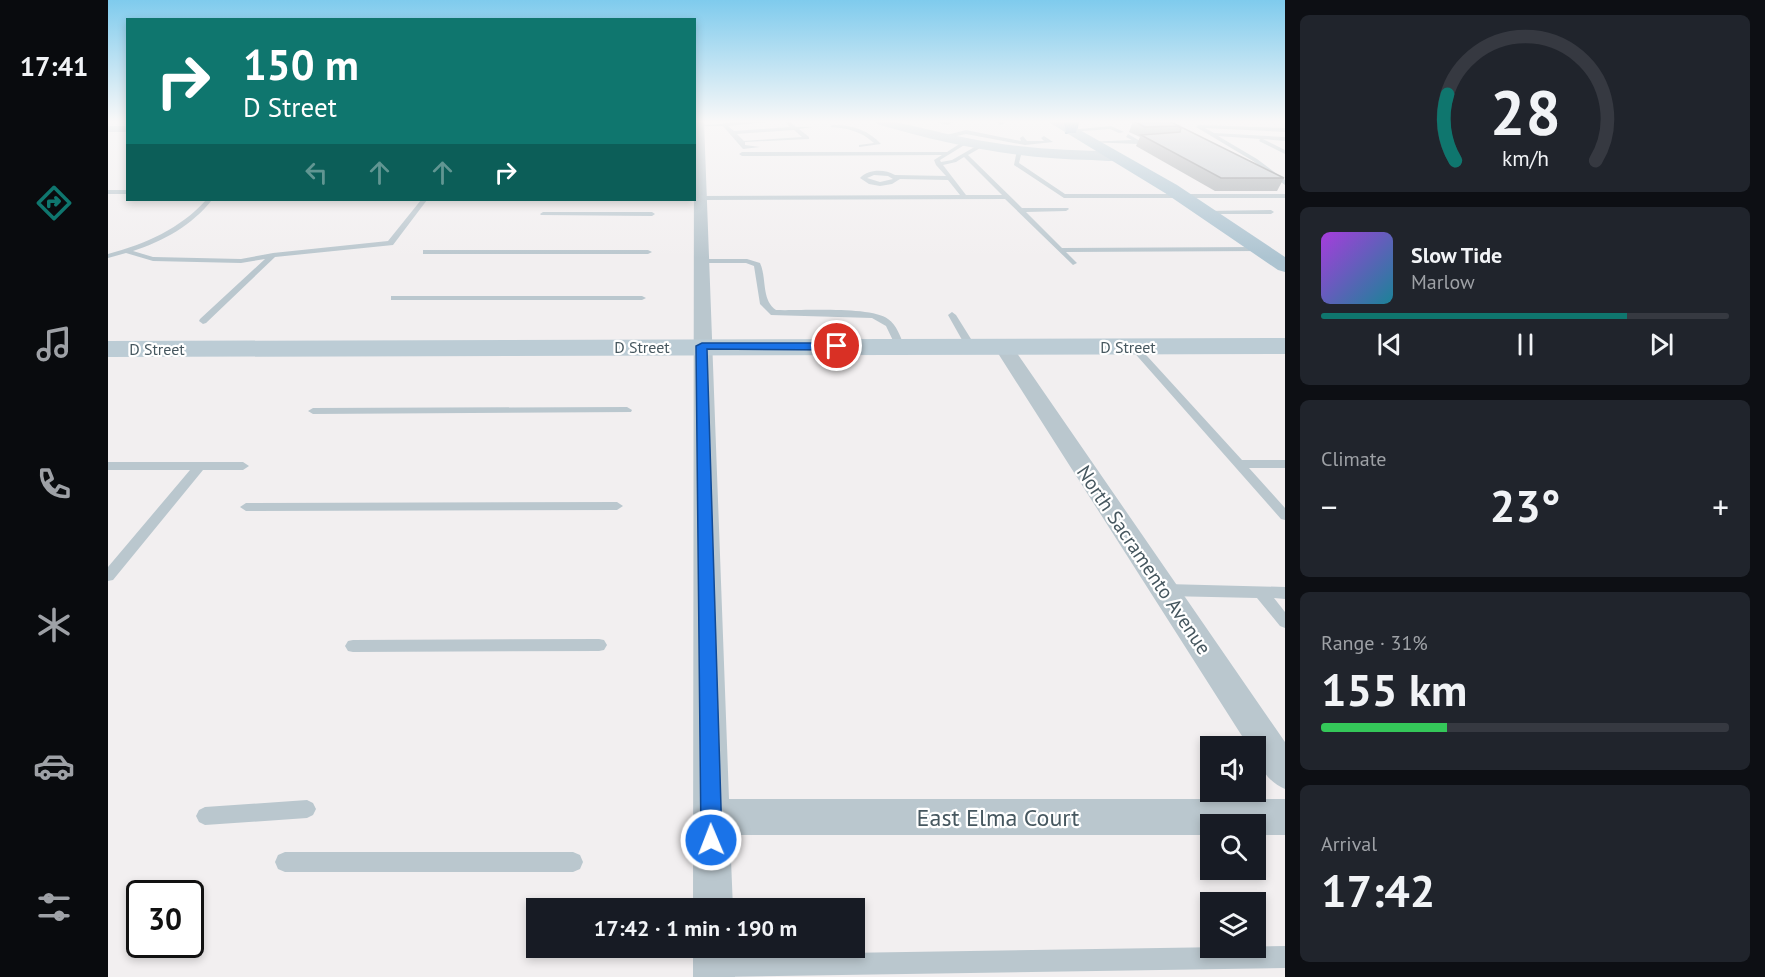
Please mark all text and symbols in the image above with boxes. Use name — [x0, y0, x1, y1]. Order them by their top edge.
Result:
text: 150 m — [243, 37, 359, 92]
icon: right — [144, 42, 222, 120]
text: 17:41 — [20, 49, 88, 83]
text: 28 — [1490, 71, 1560, 152]
text: D Street — [243, 90, 337, 124]
text: km/h — [1501, 144, 1548, 172]
icon: left — [300, 156, 333, 189]
icon: ahead — [363, 156, 396, 189]
icon: ahead — [426, 156, 459, 189]
icon: right — [489, 156, 522, 189]
icon: directions — [33, 182, 75, 224]
text: Slow Tide — [1411, 241, 1502, 269]
text: Marlow — [1411, 269, 1475, 295]
pin — [811, 320, 862, 371]
icon: music — [33, 323, 75, 365]
icon: previous — [1373, 328, 1406, 361]
icon: pause — [1509, 328, 1542, 361]
icon: next — [1645, 328, 1678, 361]
icon: arrive — [820, 329, 853, 362]
street label: D Street — [614, 337, 670, 357]
street label: D Street — [1100, 337, 1156, 357]
street label: D Street — [129, 339, 185, 359]
text: Climate — [1321, 446, 1387, 472]
street label: North Sacramento Avenue — [1071, 460, 1217, 660]
icon: phone — [33, 463, 75, 505]
text: 23° — [1490, 476, 1560, 534]
text: − — [1321, 485, 1338, 528]
text: + — [1712, 485, 1729, 528]
icon: climate — [33, 604, 75, 646]
text: Range · 31% — [1321, 630, 1428, 656]
text: 155 km — [1321, 660, 1467, 718]
map controls — [1200, 736, 1266, 958]
button: sound — [1200, 736, 1266, 802]
icon: car — [33, 745, 75, 787]
street label: East Elma Court — [917, 802, 1079, 833]
position arrow — [679, 808, 743, 872]
button: search — [1200, 814, 1266, 880]
text: Arrival — [1321, 831, 1377, 857]
text: 17:42 — [1321, 861, 1435, 919]
speed limit sign: 30 — [126, 880, 204, 958]
icon: filters — [33, 886, 75, 928]
button: layers — [1200, 892, 1266, 958]
text: 17:42 · 1 min · 190 m — [594, 914, 797, 942]

